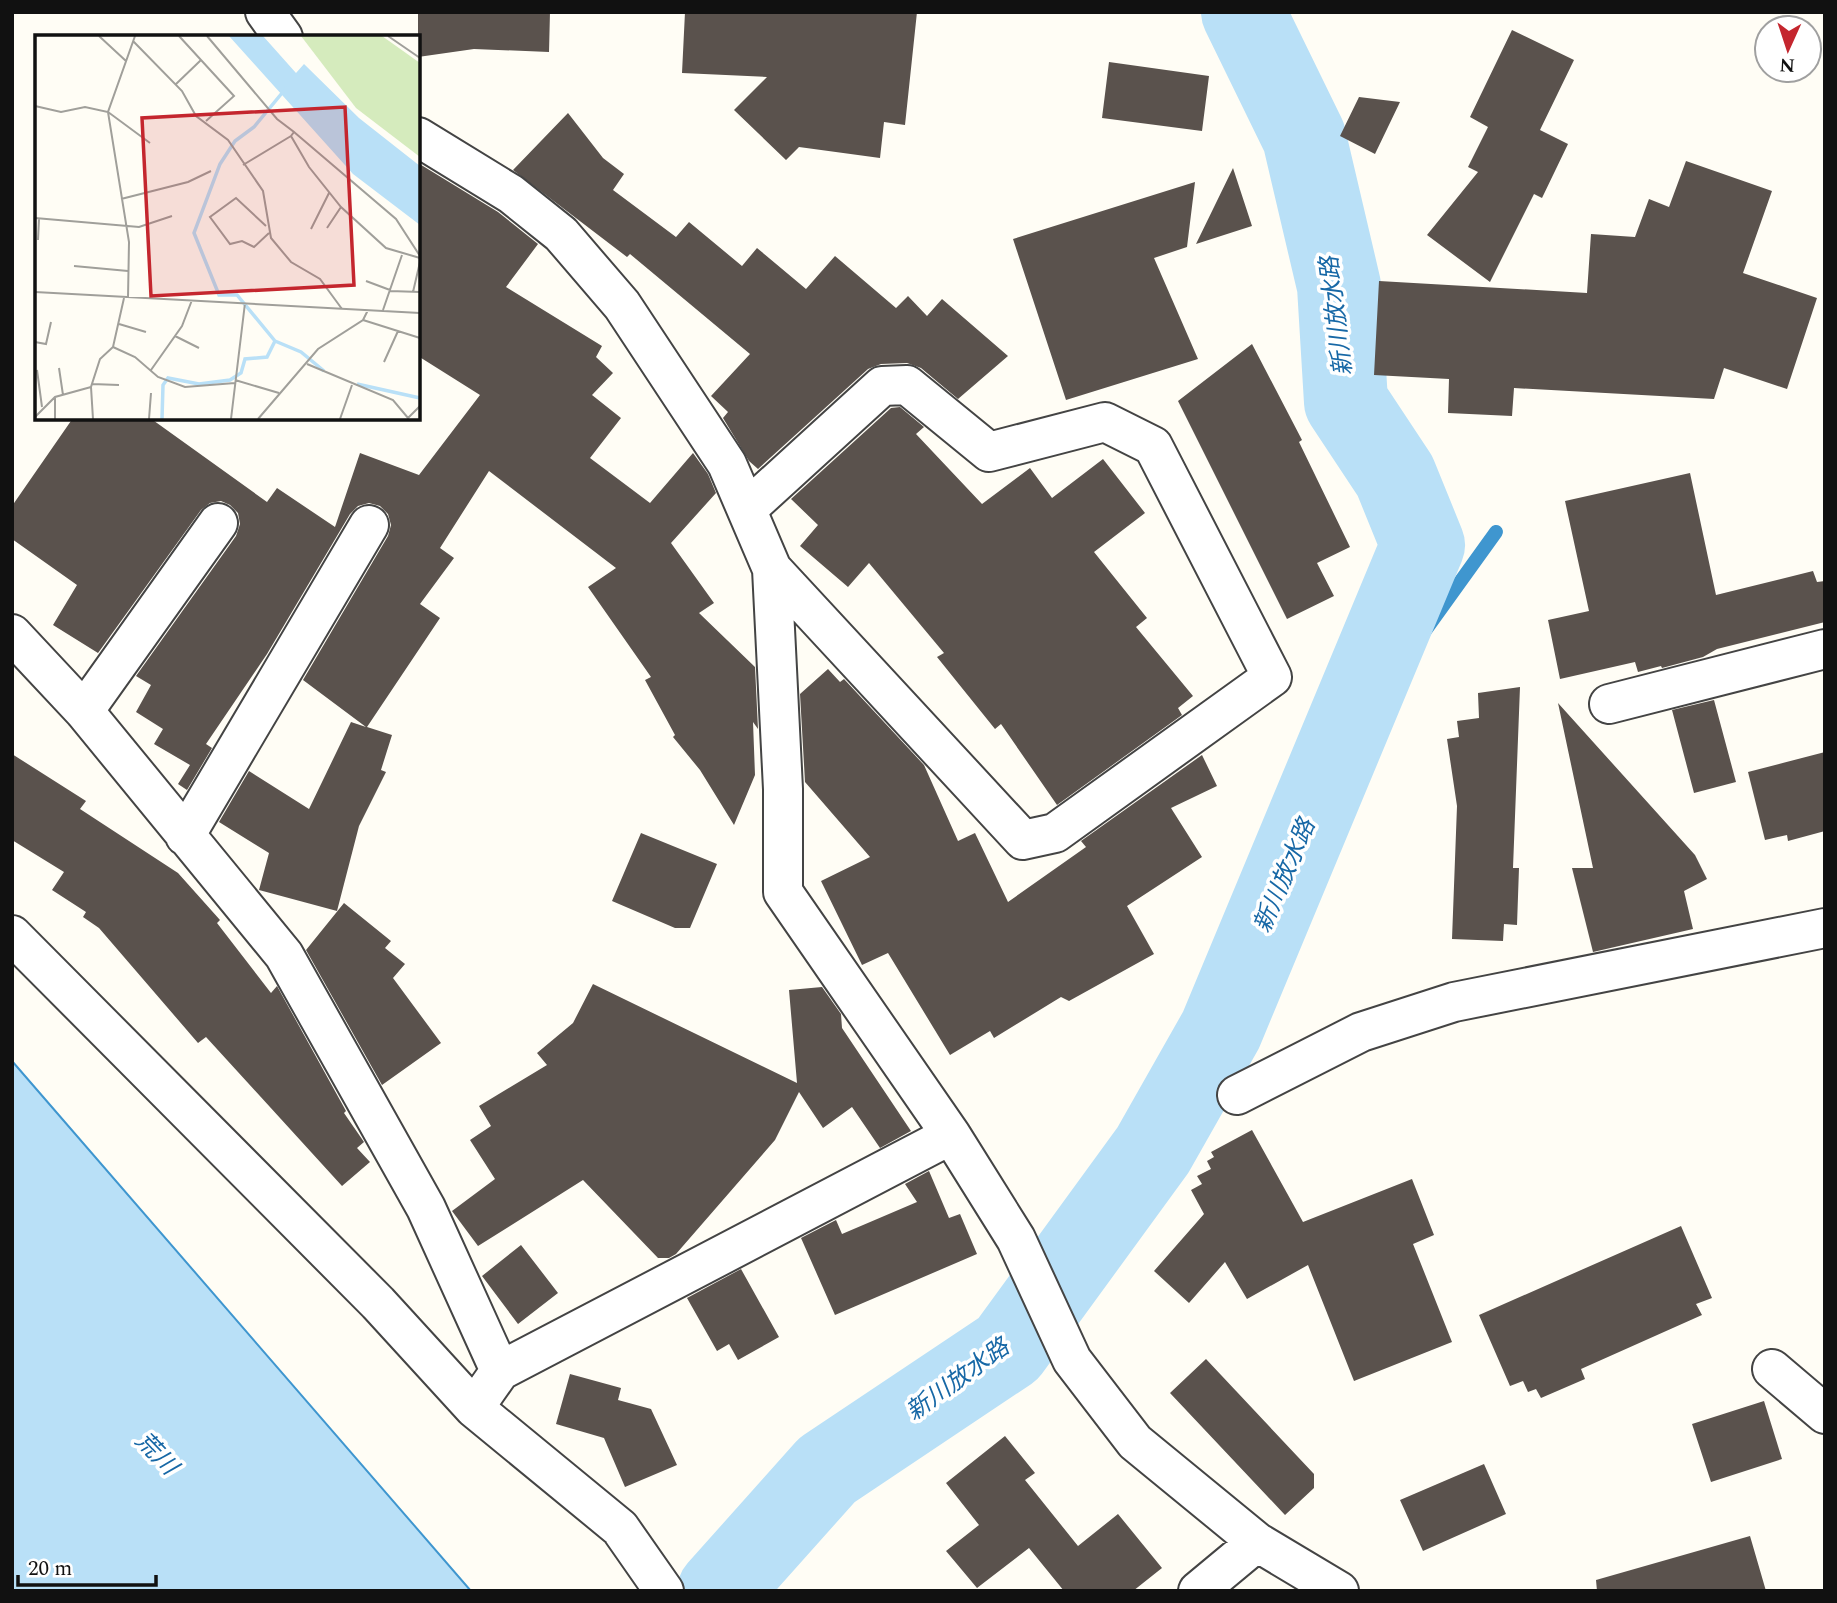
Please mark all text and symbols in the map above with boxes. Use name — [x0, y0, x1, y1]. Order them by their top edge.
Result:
north arrow — [1753, 14, 1823, 84]
inset map — [35, 35, 420, 420]
text: N — [1779, 50, 1796, 79]
water label: 新川放水路 — [1312, 252, 1362, 378]
water label: 新川放水路 — [1245, 812, 1326, 938]
water label: 新川放水路 — [899, 1329, 1019, 1430]
water label: 荒川 — [126, 1424, 188, 1486]
scale bar — [18, 1544, 156, 1588]
text: 20 m — [28, 1553, 72, 1585]

